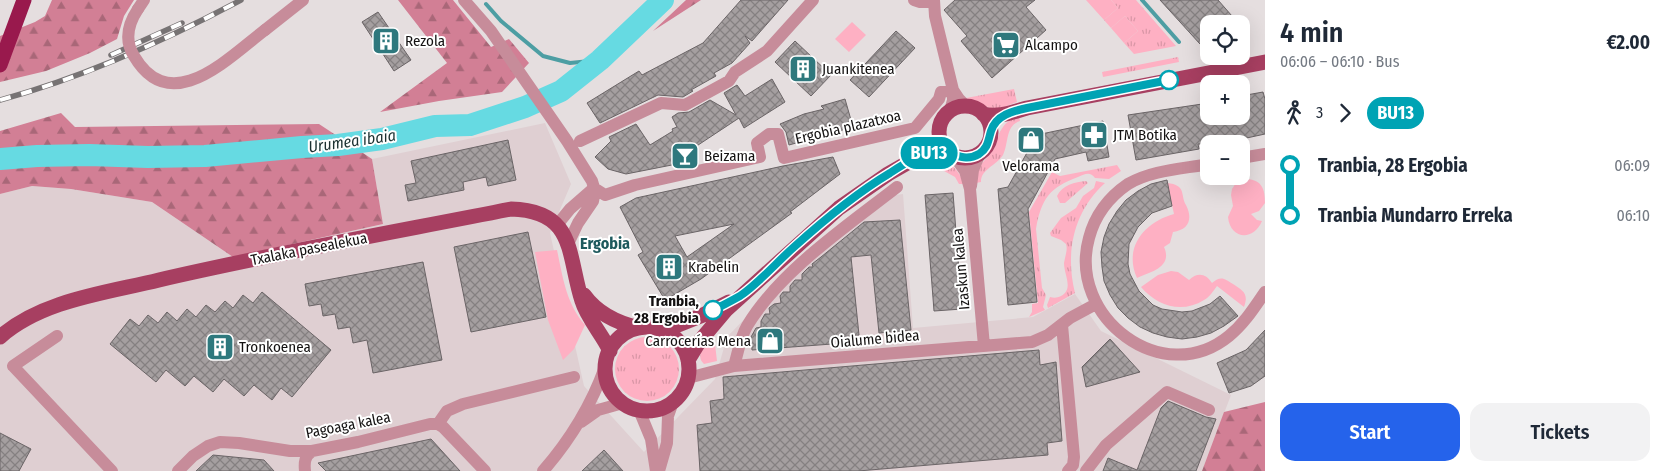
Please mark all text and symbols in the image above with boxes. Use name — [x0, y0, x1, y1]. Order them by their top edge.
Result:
map controls — [1200, 15, 1250, 185]
button: locate — [1200, 15, 1250, 65]
text: 4 min — [1280, 16, 1344, 49]
building icon: Rezola — [371, 26, 401, 56]
supermarket icon: Alcampo — [991, 30, 1021, 60]
text: €2.00 — [1606, 31, 1650, 54]
place label: Rezola — [405, 32, 445, 50]
place label: Alcampo — [1025, 36, 1078, 54]
text: 06:06 – 06:10 · Bus — [1280, 52, 1400, 71]
building icon: Juankitenea — [788, 54, 818, 84]
place label: Juankitenea — [822, 60, 895, 78]
unlabelled marker — [1159, 70, 1179, 90]
button: + — [1200, 75, 1250, 125]
icon: walk — [1280, 99, 1308, 127]
icon: forward — [1331, 99, 1359, 127]
text: BU13 — [1377, 102, 1414, 124]
text: 3 — [1316, 103, 1323, 122]
street label: Ergobia plazatxoa — [793, 106, 903, 148]
pharmacy icon: JTM Botika — [1079, 120, 1109, 150]
water label: Urumea ibaia — [307, 125, 397, 157]
shop icon: Velorama — [1016, 125, 1046, 155]
place label: JTM Botika — [1113, 126, 1177, 144]
button: − — [1200, 135, 1250, 185]
line badge: BU13 — [894, 137, 964, 169]
bar icon: Beizama — [670, 141, 700, 171]
text: BU13 — [911, 142, 947, 164]
place label: Beizama — [704, 147, 755, 165]
text: Tranbia, 28 Ergobia — [1318, 154, 1468, 177]
text: 06:09 — [1614, 156, 1650, 175]
place label: Velorama — [1002, 157, 1060, 175]
text: Tranbia Mundarro Erreka — [1318, 204, 1513, 227]
text: 06:10 — [1616, 206, 1650, 225]
street label: Izaskun kalea — [948, 227, 974, 311]
street label: Txalaka pasealekua — [249, 229, 369, 269]
district label: Ergobia — [580, 234, 630, 253]
building icon: Krabelin — [654, 252, 684, 282]
place label: Krabelin — [688, 258, 739, 276]
place label: Tranbia, 28 Ergobia — [633, 292, 700, 327]
marker: Tranbia, 28 Ergobia — [703, 300, 723, 320]
shop icon: Carrocerías Mena — [755, 326, 785, 356]
street label: Oialume bidea — [830, 326, 920, 352]
building icon: Tronkoenea — [205, 332, 235, 362]
place label: Carrocerías Mena — [645, 332, 751, 350]
place label: Tronkoenea — [239, 338, 311, 356]
button: Start — [1280, 403, 1460, 461]
button: Tickets — [1470, 403, 1650, 461]
street label: Pagoaga kalea — [304, 408, 392, 442]

